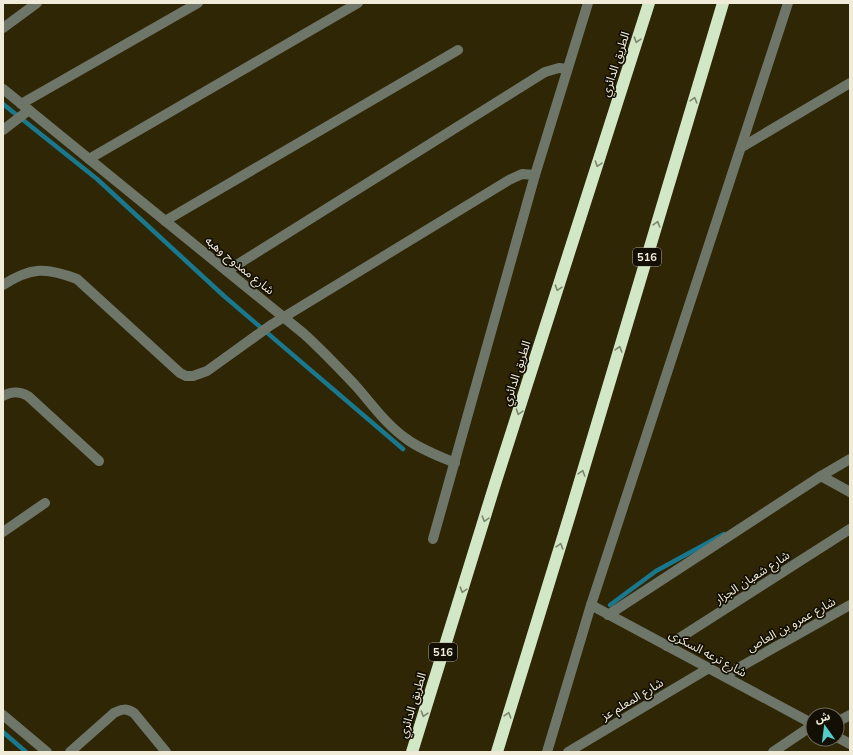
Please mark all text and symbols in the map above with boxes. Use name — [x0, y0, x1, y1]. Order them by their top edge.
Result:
street label: الطريق الدائري — [597, 29, 635, 99]
one-way arrow — [634, 36, 642, 43]
one-way arrow — [689, 96, 698, 103]
one-way arrow — [594, 160, 603, 167]
one-way arrow — [652, 221, 661, 228]
street label: شارع ممدوح وهبه — [201, 233, 278, 299]
road number: 516 — [633, 248, 661, 266]
one-way arrow — [554, 284, 563, 291]
street label: الطريق الدائري — [498, 338, 536, 408]
one-way arrow — [614, 345, 623, 352]
one-way arrow — [515, 408, 523, 415]
one-way arrow — [577, 470, 586, 477]
one-way arrow — [481, 515, 490, 522]
one-way arrow — [555, 542, 564, 549]
street label: شارع شعبان الجزار — [711, 547, 793, 609]
one-way arrow — [459, 586, 468, 593]
street label: شارع عمرو بن العاص — [744, 593, 839, 656]
street label: شارع ترعه السكرى — [666, 626, 749, 682]
road number: 516 — [429, 643, 457, 661]
street label: الطريق الدائري — [395, 670, 432, 740]
street label: شارع المعلم عز — [597, 675, 667, 726]
north arrow — [805, 707, 845, 747]
text: ش — [814, 709, 832, 726]
one-way arrow — [420, 710, 429, 717]
one-way arrow — [503, 711, 512, 718]

